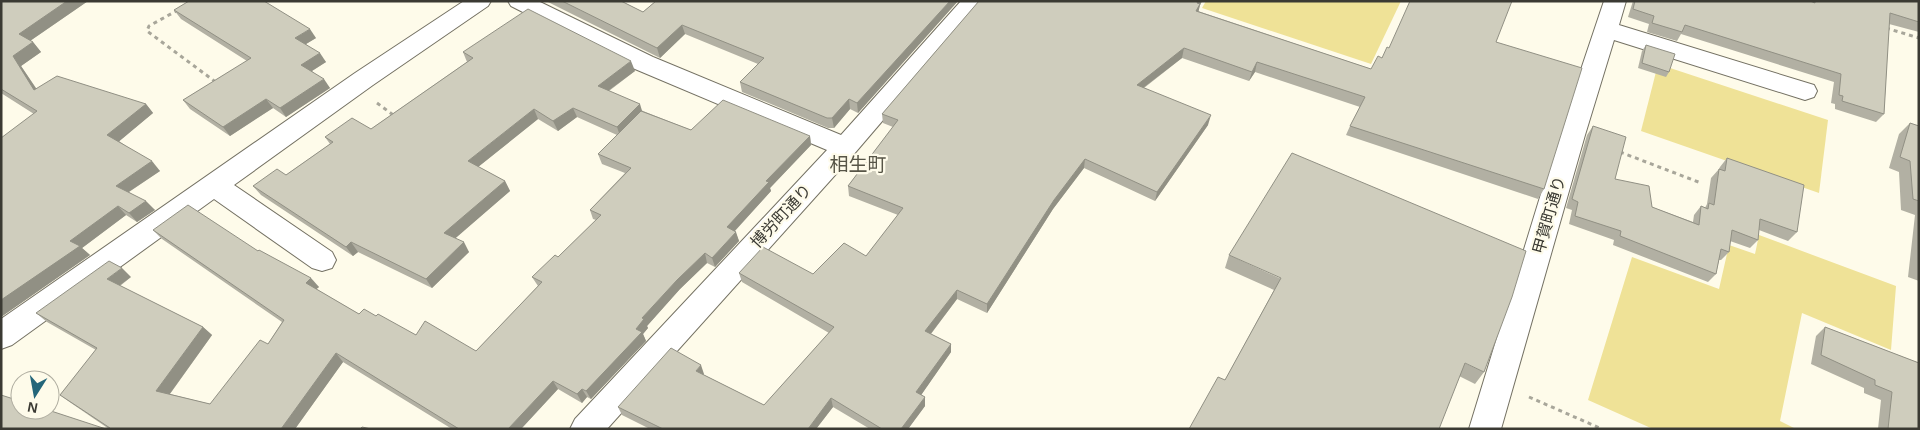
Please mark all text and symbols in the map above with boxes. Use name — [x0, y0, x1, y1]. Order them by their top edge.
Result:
district label: 相生町 — [829, 154, 887, 175]
street label: 甲賀町通り — [1530, 174, 1568, 256]
street label: 博労町通り — [747, 181, 815, 251]
north arrow — [10, 370, 60, 420]
text: N — [26, 399, 39, 417]

